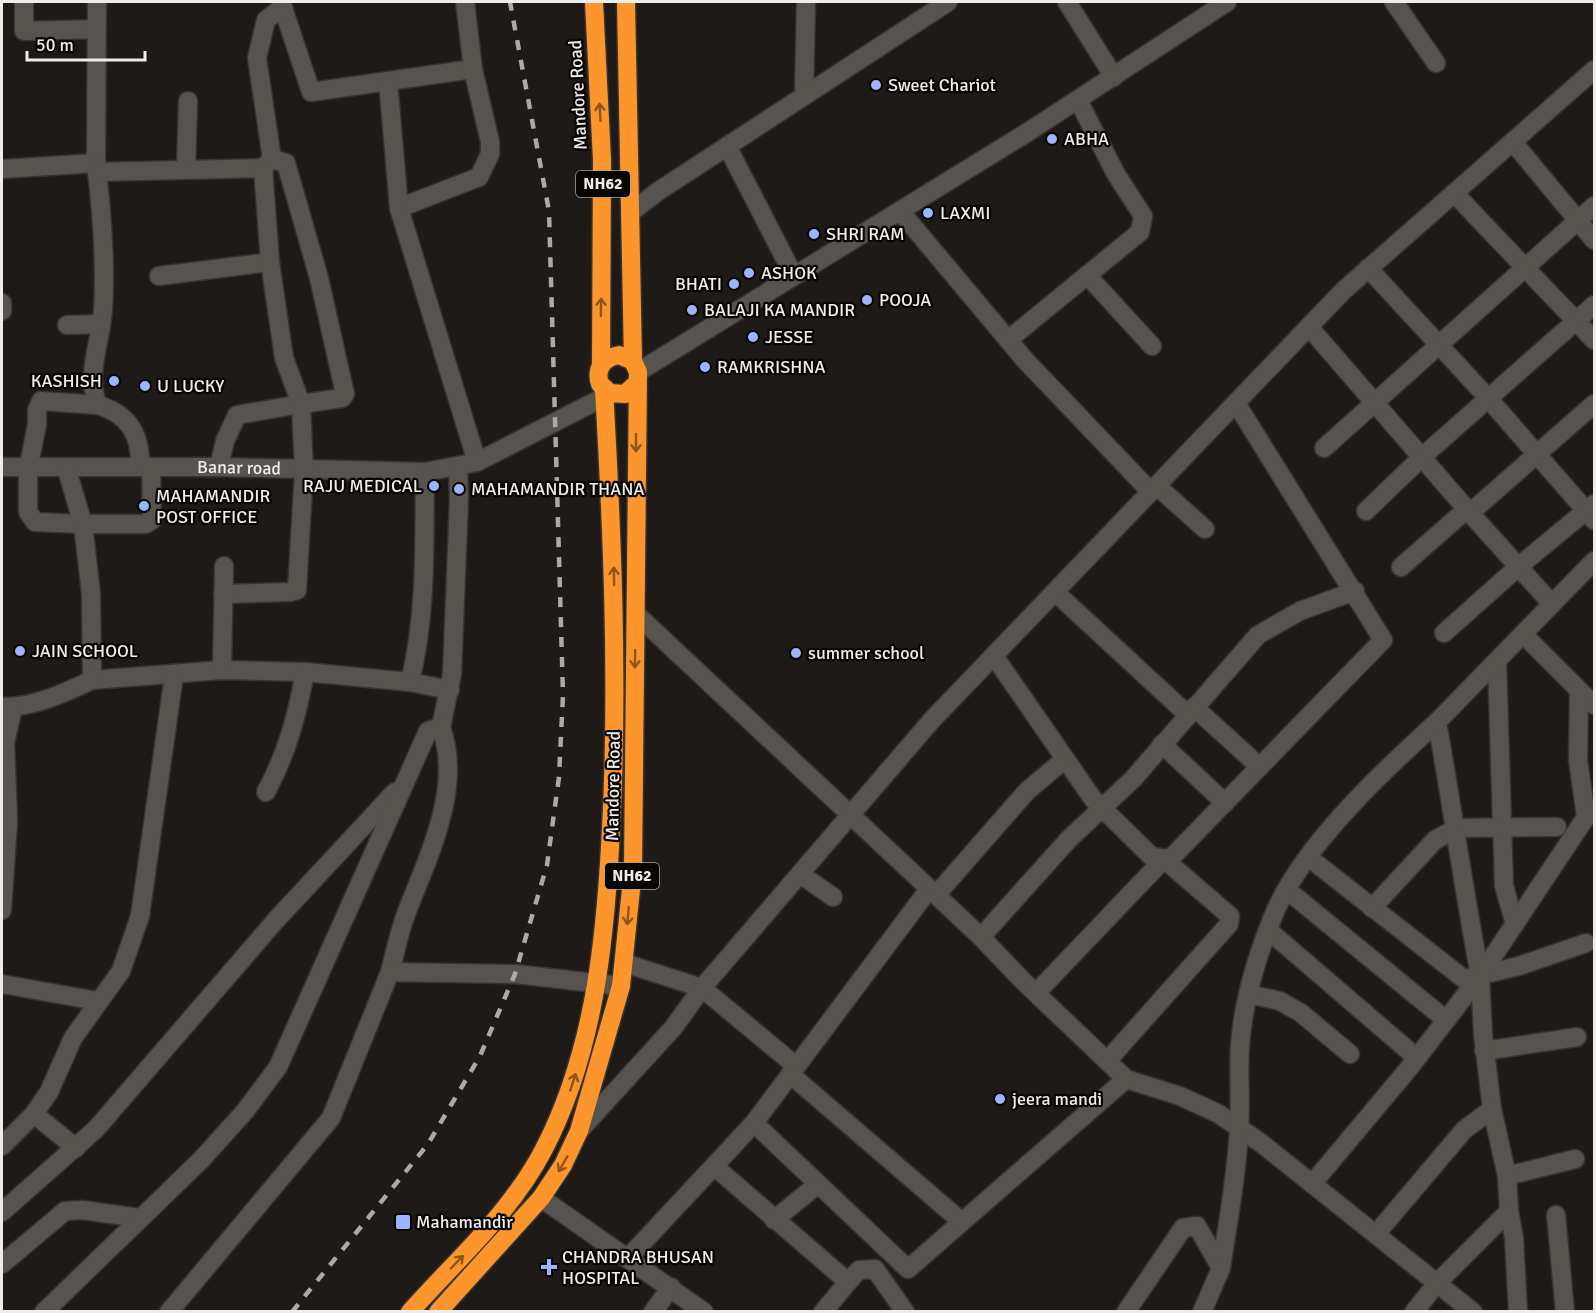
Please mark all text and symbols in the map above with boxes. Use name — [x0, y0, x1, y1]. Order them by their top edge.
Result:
scale bar — [27, 24, 146, 62]
text: 50 m — [36, 34, 74, 56]
street label: Mandore Road — [564, 39, 592, 151]
place label: Sweet Chariot — [888, 74, 996, 96]
marker: Sweet Chariot — [869, 78, 883, 92]
one-way arrow — [594, 103, 605, 123]
place label: ABHA — [1064, 128, 1109, 150]
marker: ABHA — [1045, 132, 1059, 146]
road number: NH62 — [576, 171, 630, 197]
place label: LAXMI — [940, 202, 991, 224]
marker: LAXMI — [921, 206, 935, 220]
place label: SHRI RAM — [826, 223, 905, 245]
marker: SHRI RAM — [807, 227, 821, 241]
place label: ASHOK — [761, 262, 817, 284]
marker: ASHOK — [742, 266, 756, 280]
place label: BHATI — [675, 273, 722, 295]
marker: BHATI — [727, 277, 741, 291]
place label: POOJA — [879, 289, 931, 311]
marker: POOJA — [860, 293, 874, 307]
one-way arrow — [596, 298, 607, 318]
place label: BALAJI KA MANDIR — [704, 299, 855, 321]
marker: BALAJI KA MANDIR — [685, 303, 699, 317]
place label: JESSE — [765, 326, 813, 348]
marker: JESSE — [746, 330, 760, 344]
place label: RAMKRISHNA — [717, 356, 826, 378]
marker: RAMKRISHNA — [698, 360, 712, 374]
place label: KASHISH — [31, 370, 102, 392]
marker: KASHISH — [107, 374, 121, 388]
place label: U LUCKY — [157, 375, 224, 397]
marker: U LUCKY — [138, 379, 152, 393]
one-way arrow — [630, 432, 642, 452]
street label: Banar road — [197, 456, 281, 479]
place label: RAJU MEDICAL — [303, 475, 422, 497]
place label: MAHAMANDIR THANA — [471, 478, 644, 500]
marker: RAJU MEDICAL — [427, 479, 441, 493]
marker: MAHAMANDIR THANA — [452, 482, 466, 496]
place label: MAHAMANDIR POST OFFICE — [156, 485, 270, 528]
marker: MAHAMANDIR POST OFFICE — [137, 499, 151, 513]
one-way arrow — [608, 567, 619, 587]
place label: JAIN SCHOOL — [32, 640, 138, 662]
place label: summer school — [808, 642, 924, 664]
marker: JAIN SCHOOL — [13, 644, 27, 658]
marker: summer school — [789, 646, 803, 660]
one-way arrow — [629, 648, 641, 668]
street label: Mandore Road — [601, 731, 625, 841]
road number: NH62 — [605, 863, 659, 889]
one-way arrow — [622, 906, 633, 926]
one-way arrow — [568, 1073, 579, 1092]
place label: jeera mandi — [1012, 1088, 1102, 1110]
marker: jeera mandi — [993, 1092, 1007, 1106]
one-way arrow — [556, 1155, 568, 1172]
place label: Mahamandir — [416, 1211, 513, 1233]
marker: Mahamandir — [394, 1213, 412, 1231]
place label: CHANDRA BHUSAN HOSPITAL — [562, 1246, 714, 1289]
one-way arrow — [449, 1254, 464, 1269]
marker: CHANDRA BHUSAN HOSPITAL — [540, 1258, 558, 1276]

